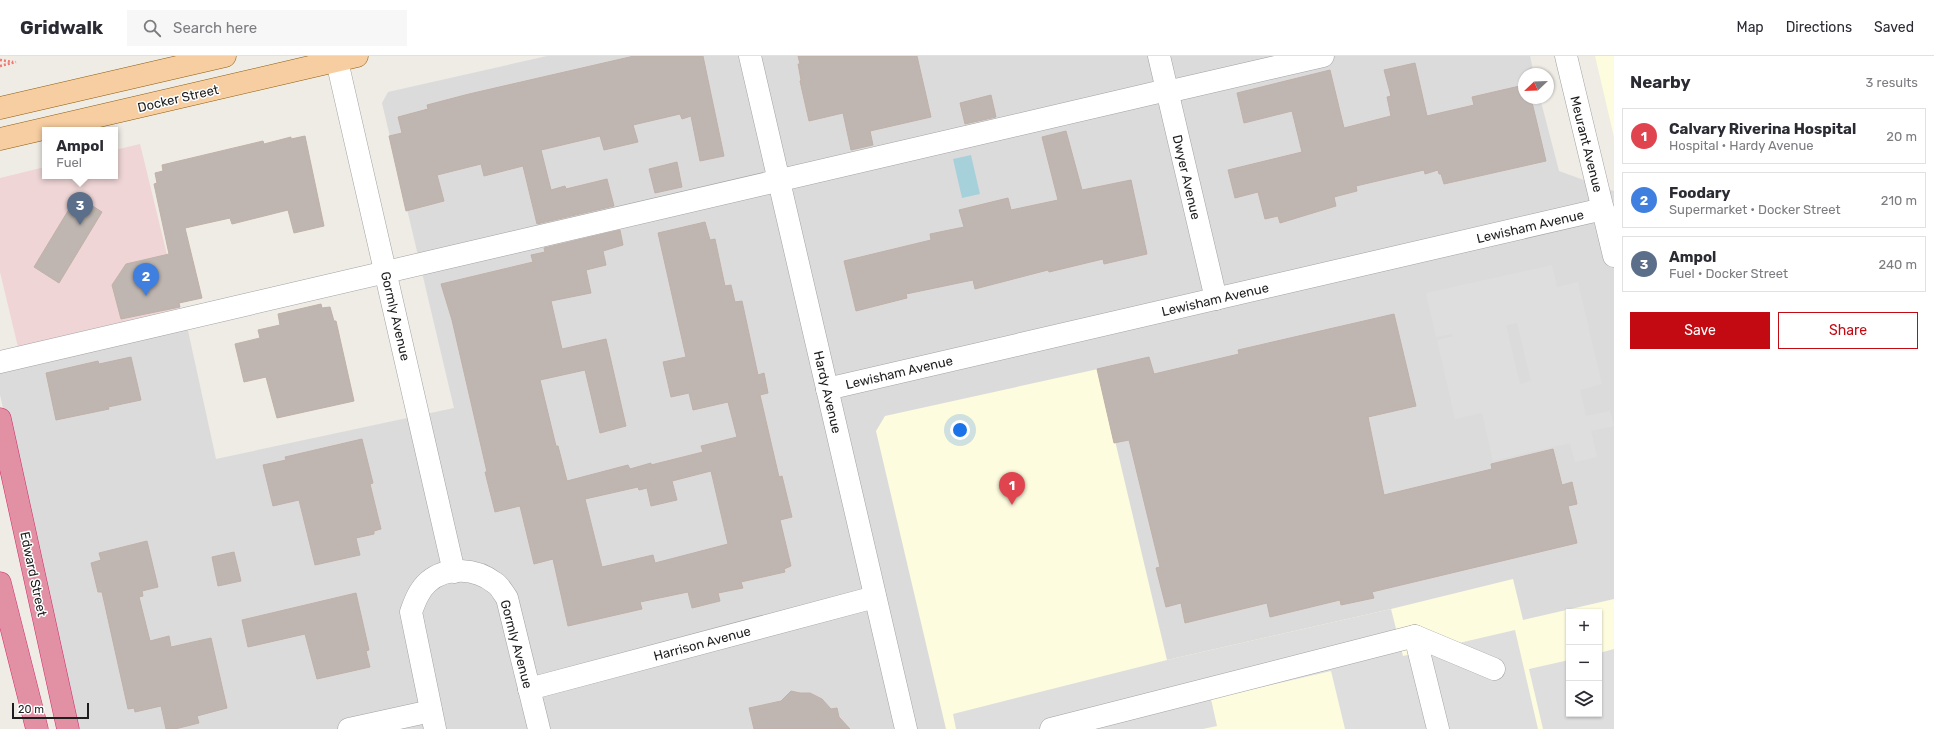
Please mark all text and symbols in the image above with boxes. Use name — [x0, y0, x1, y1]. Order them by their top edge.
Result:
search box — [127, 10, 407, 46]
text: Gridwalk — [20, 16, 103, 39]
icon: search — [141, 17, 163, 39]
text: Search here — [173, 19, 257, 37]
text: Map — [1737, 19, 1764, 36]
text: Directions — [1786, 19, 1852, 36]
text: Saved — [1874, 19, 1914, 36]
north arrow — [1518, 68, 1554, 104]
text: Nearby — [1630, 72, 1691, 92]
text: 3 results — [1866, 75, 1918, 90]
street label: Docker Street — [136, 82, 220, 115]
street label: Meurant Avenue — [1567, 94, 1606, 194]
text: Calvary Riverina Hospital — [1669, 120, 1856, 138]
popup — [42, 127, 118, 179]
text: 1 — [1641, 129, 1647, 144]
text: 20 m — [1886, 129, 1917, 144]
street label: Dwyer Avenue — [1169, 133, 1204, 221]
text: Ampol — [56, 137, 104, 155]
text: Hospital · Hardy Avenue — [1669, 138, 1814, 153]
text: Fuel — [56, 155, 82, 170]
text: Foodary — [1669, 184, 1731, 202]
pin: 3 — [67, 192, 93, 225]
text: 2 — [1640, 193, 1648, 208]
text: 210 m — [1881, 193, 1917, 208]
text: Supermarket · Docker Street — [1669, 202, 1841, 217]
street label: Lewisham Avenue — [1475, 207, 1585, 246]
text: Ampol — [1669, 248, 1716, 266]
text: 3 — [1640, 257, 1648, 272]
text: 240 m — [1878, 257, 1917, 272]
pin: 2 — [133, 263, 159, 296]
text: Fuel · Docker Street — [1669, 266, 1788, 281]
street label: Gormly Avenue — [378, 270, 413, 362]
street label: Lewisham Avenue — [1160, 280, 1270, 319]
button: Save — [1630, 312, 1770, 349]
button: Share — [1778, 312, 1918, 349]
street label: Hardy Avenue — [811, 349, 844, 435]
street label: Lewisham Avenue — [844, 353, 954, 392]
your location — [950, 420, 970, 440]
pin: 1 — [999, 472, 1025, 505]
street label: Edward Street — [17, 530, 50, 618]
street label: Gormly Avenue — [497, 598, 536, 690]
map controls — [1566, 609, 1602, 717]
button: + — [1566, 609, 1602, 645]
street label: Harrison Avenue — [652, 623, 752, 664]
button: − — [1566, 645, 1602, 681]
button: layers — [1566, 681, 1602, 717]
scale bar — [12, 701, 89, 720]
text: 20 m — [18, 703, 44, 716]

